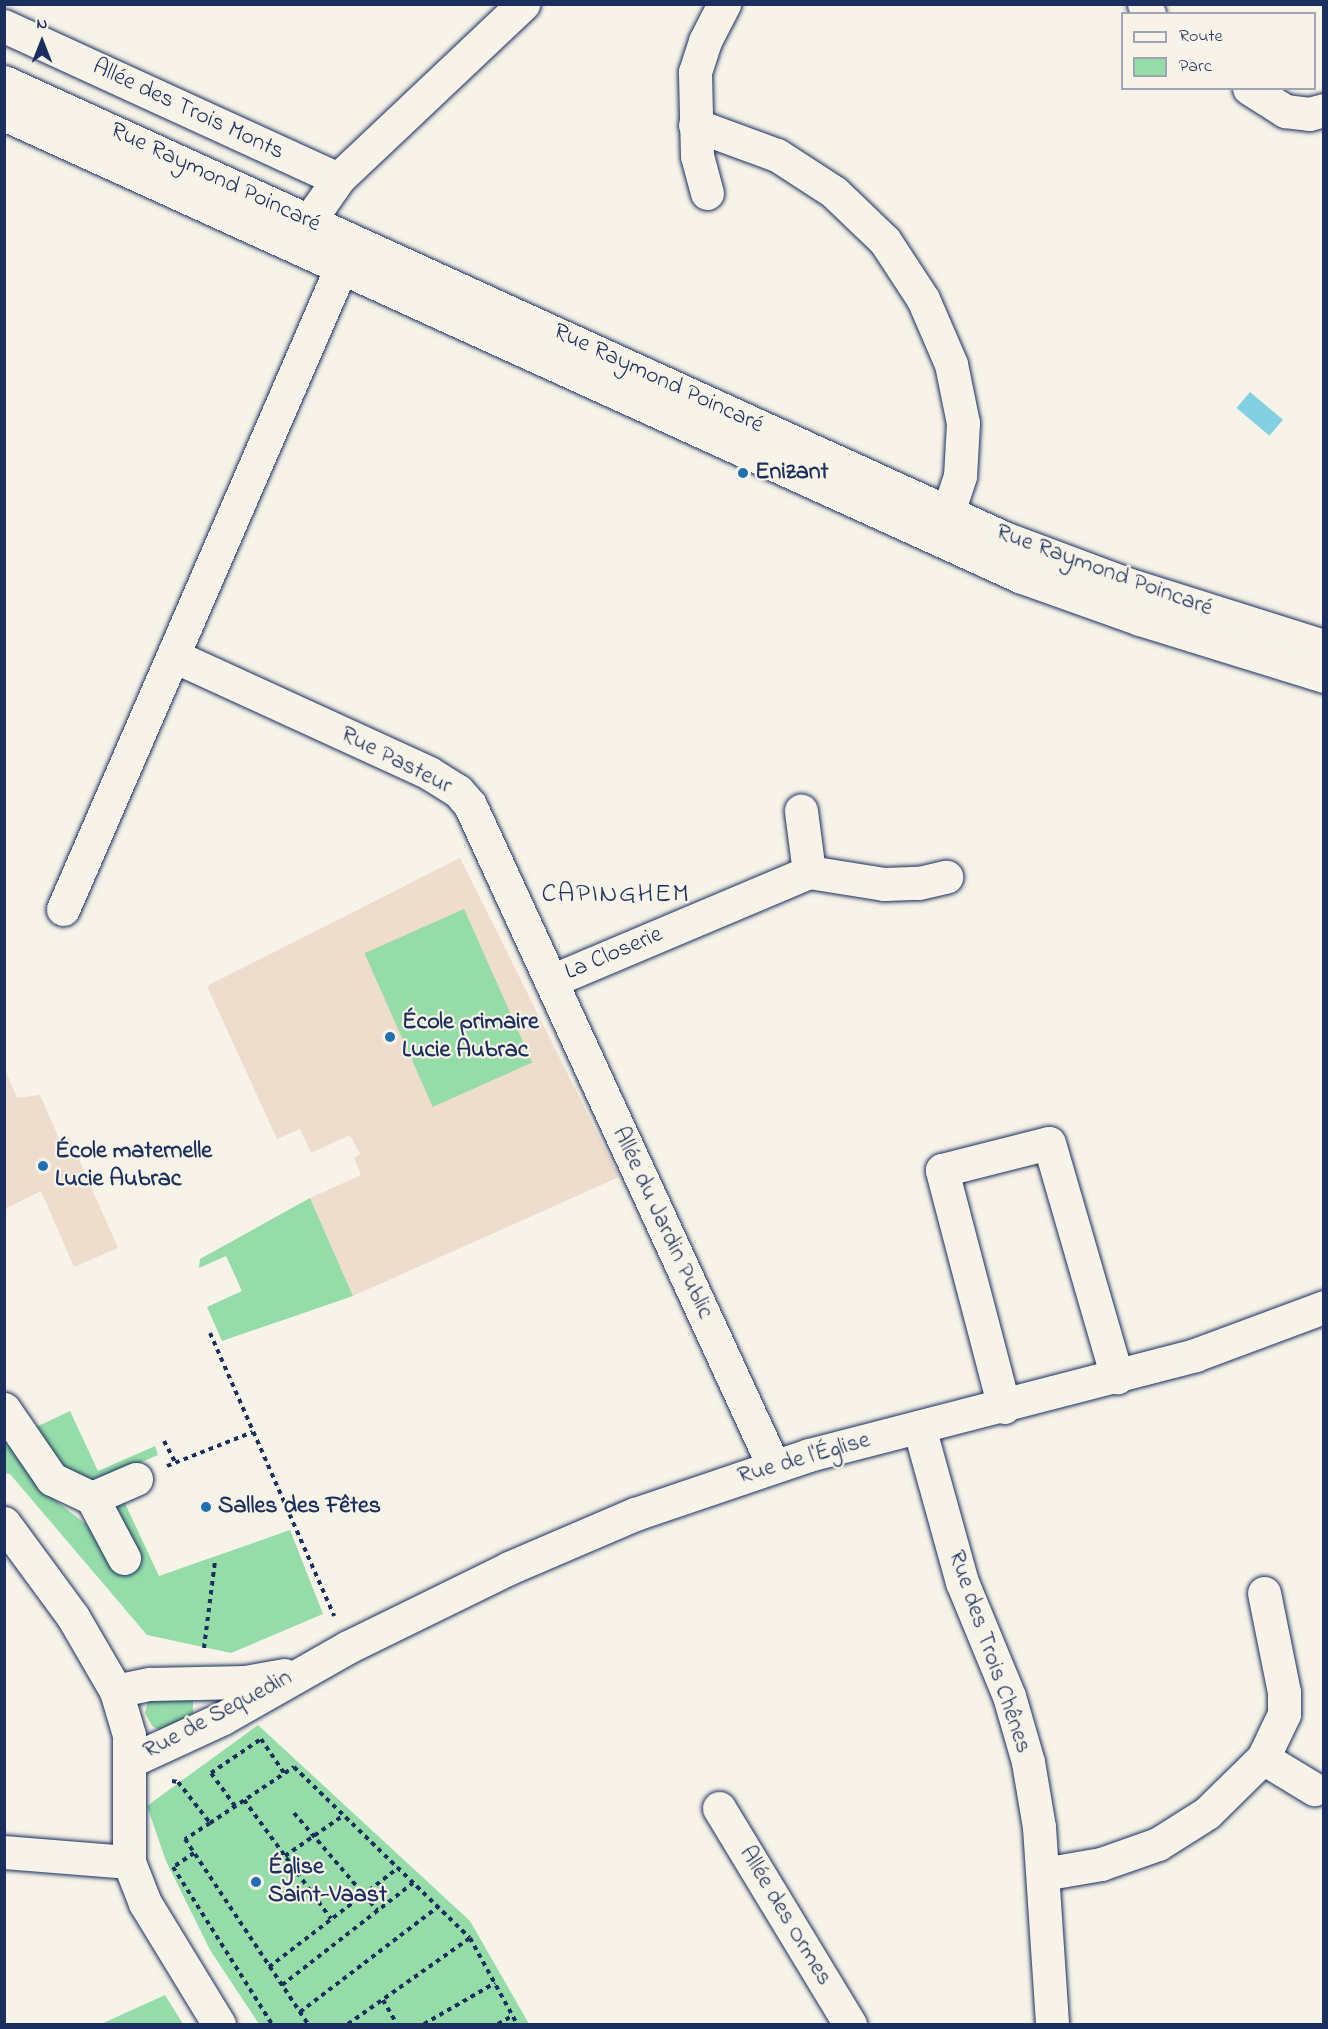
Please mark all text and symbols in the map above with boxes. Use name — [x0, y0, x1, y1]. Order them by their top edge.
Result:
north arrow — [12, 12, 72, 72]
text: N — [37, 12, 47, 36]
legend — [1121, 12, 1316, 90]
text: Route — [1179, 24, 1223, 50]
street label: Allée des Trois Monts — [88, 53, 288, 167]
text: Parc — [1179, 54, 1212, 80]
street label: Rue Raymond Poincaré — [105, 117, 325, 239]
street label: Rue Raymond Poincaré — [548, 318, 768, 440]
place label: Enizant — [755, 459, 829, 487]
marker: Enizant — [736, 466, 750, 480]
street label: Rue Raymond Poincaré — [992, 518, 1216, 624]
street label: Rue Pasteur — [335, 721, 457, 801]
district label: CAPINGHEM — [542, 879, 690, 911]
street label: La Closerie — [561, 921, 667, 987]
place label: École primaire Lucie Aubrac — [402, 1009, 539, 1065]
marker: École primaire Lucie Aubrac — [383, 1030, 397, 1044]
street label: Allée du Jardin Public — [605, 1123, 719, 1323]
place label: École maternelle Lucie Aubrac — [55, 1138, 212, 1194]
marker: École maternelle Lucie Aubrac — [36, 1159, 50, 1173]
street label: Rue de l'Église — [735, 1426, 873, 1492]
place label: Salles des Fêtes — [218, 1493, 381, 1521]
marker: Salles des Fêtes — [199, 1500, 213, 1514]
street label: Rue des Trois Chênes — [941, 1547, 1037, 1757]
street label: Rue de Sequedin — [139, 1664, 297, 1766]
street label: Allée des Ormes — [732, 1841, 838, 1991]
place label: Église Saint-Vaast — [268, 1854, 387, 1910]
marker: Église Saint-Vaast — [249, 1875, 263, 1889]

